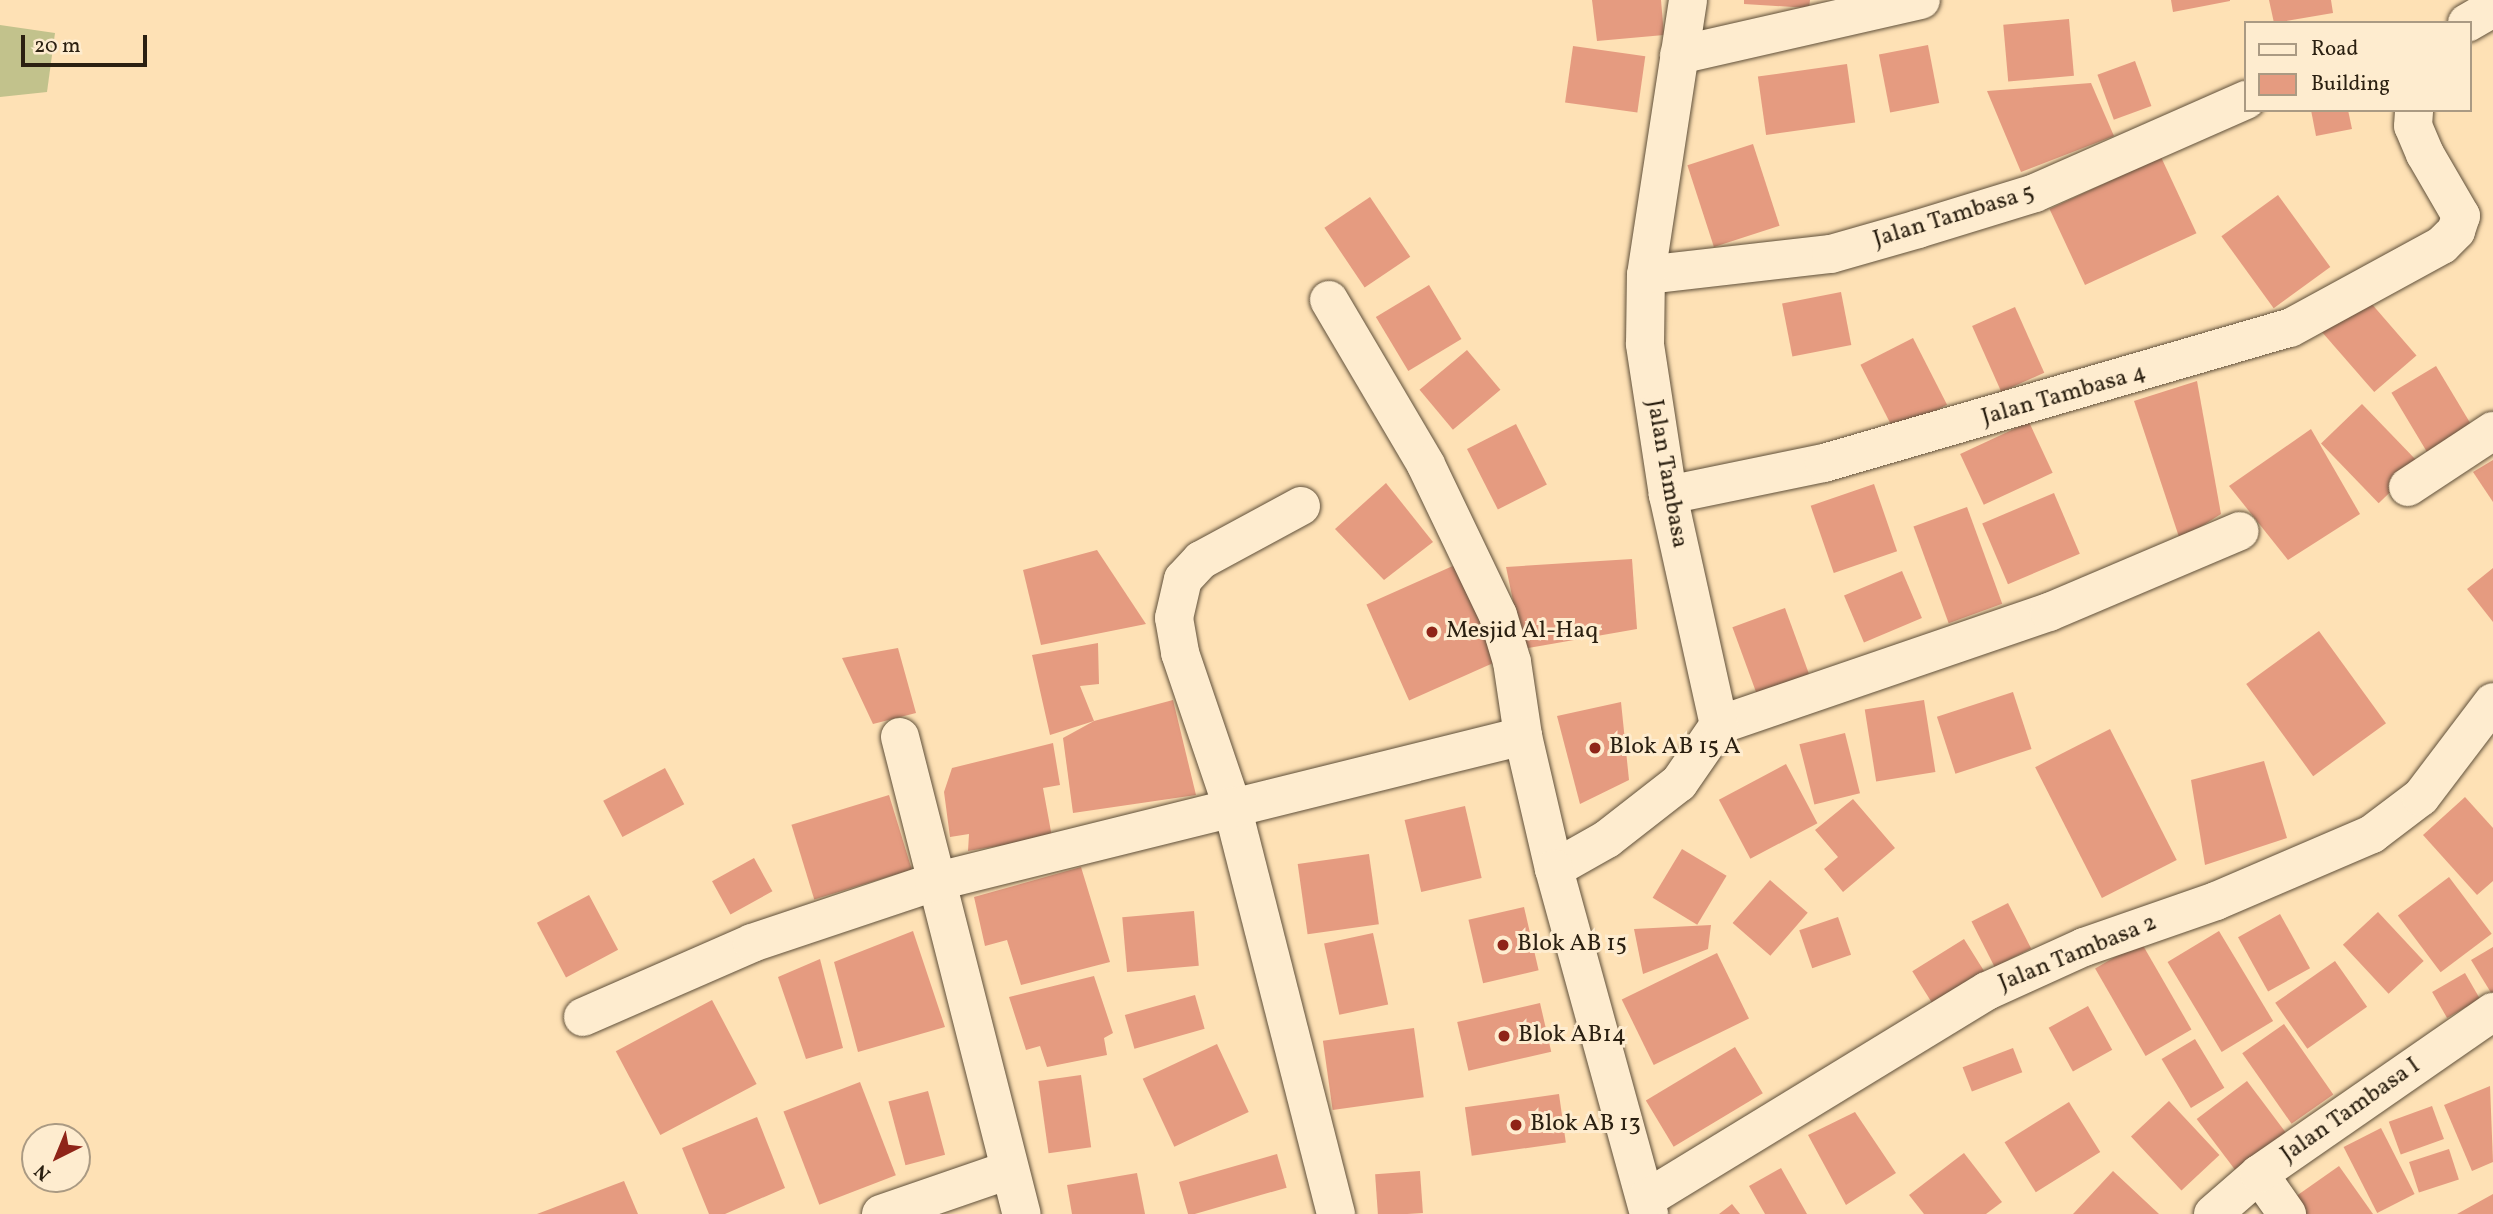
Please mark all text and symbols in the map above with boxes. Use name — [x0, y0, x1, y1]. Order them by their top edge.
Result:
scale bar — [24, 21, 150, 65]
legend — [2244, 21, 2472, 112]
text: 20 m — [34, 32, 80, 61]
text: Road — [2311, 35, 2358, 64]
text: Building — [2311, 70, 2390, 99]
street label: Jalan Tambasa 5 — [1870, 179, 2038, 255]
street label: Jalan Tambasa 4 — [1978, 359, 2150, 433]
street label: Jalan Tambasa — [1639, 397, 1693, 551]
place label: Mesjid Al-Haq — [1446, 618, 1598, 646]
marker: Mesjid Al-Haq — [1424, 624, 1440, 640]
place label: Blok AB 15 A — [1609, 734, 1741, 762]
marker: Blok AB 15 A — [1587, 740, 1603, 756]
street label: Jalan Tambasa 2 — [1994, 909, 2162, 999]
place label: Blok AB 15 — [1517, 931, 1627, 959]
marker: Blok AB 15 — [1495, 937, 1511, 953]
place label: Blok AB14 — [1518, 1022, 1626, 1050]
marker: Blok AB14 — [1496, 1028, 1512, 1044]
street label: Jalan Tambasa I — [2275, 1052, 2427, 1170]
place label: Blok AB 13 — [1530, 1111, 1641, 1139]
marker: Blok AB 13 — [1508, 1117, 1524, 1133]
north arrow — [21, 1123, 91, 1193]
text: N — [29, 1158, 57, 1186]

